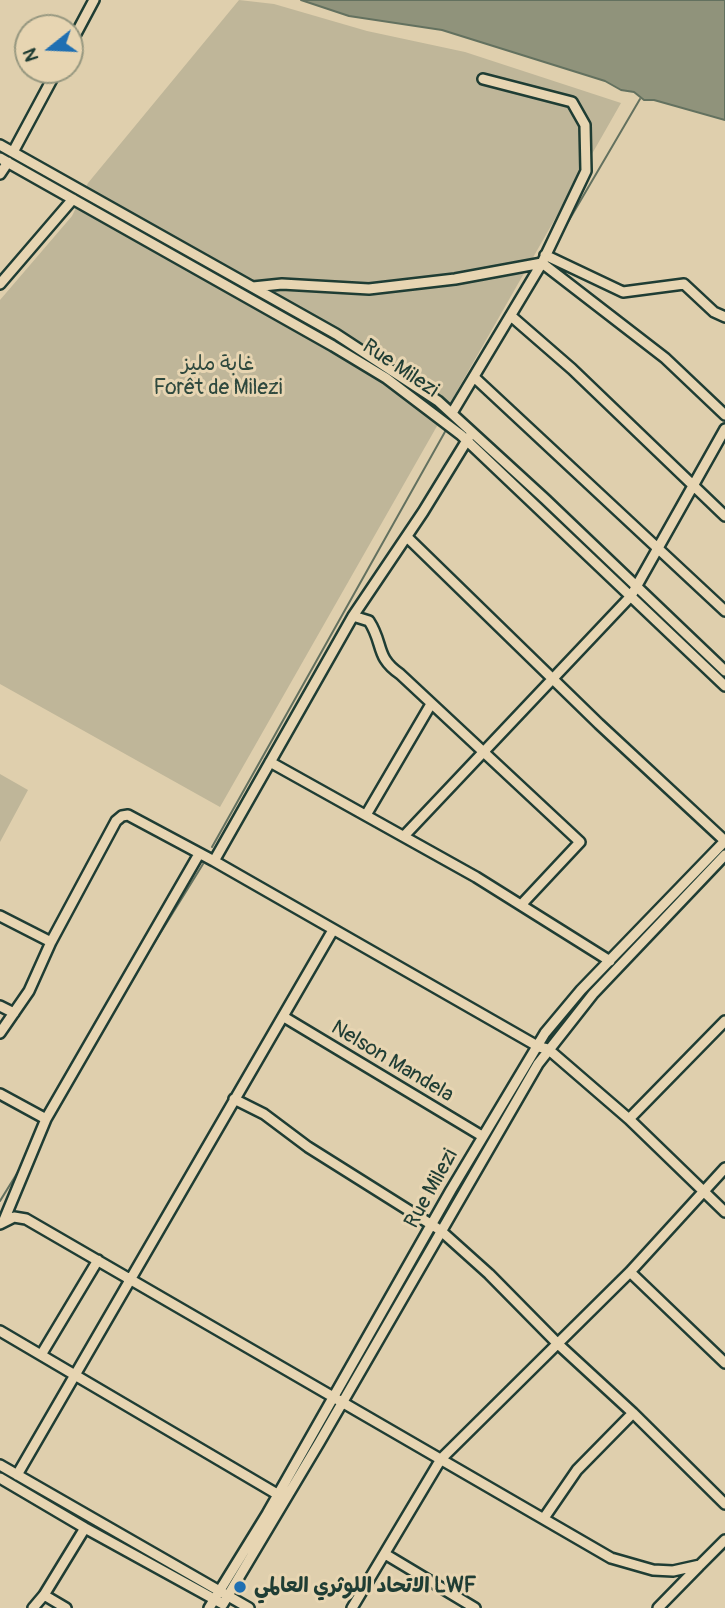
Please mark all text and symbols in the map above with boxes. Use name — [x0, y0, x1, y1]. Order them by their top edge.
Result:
north arrow — [14, 14, 84, 84]
text: N — [18, 45, 44, 65]
street label: Rue Milezi — [357, 334, 443, 404]
park label: غابة مليز Forêt de Milezi — [154, 352, 282, 402]
street label: Nelson Mandela — [326, 1016, 458, 1108]
street label: Rue Milezi — [400, 1145, 464, 1233]
place label: الاتحاد اللوثري العالمي LWF — [254, 1574, 476, 1600]
marker: الاتحاد اللوثري العالمي LWF — [232, 1579, 248, 1595]

